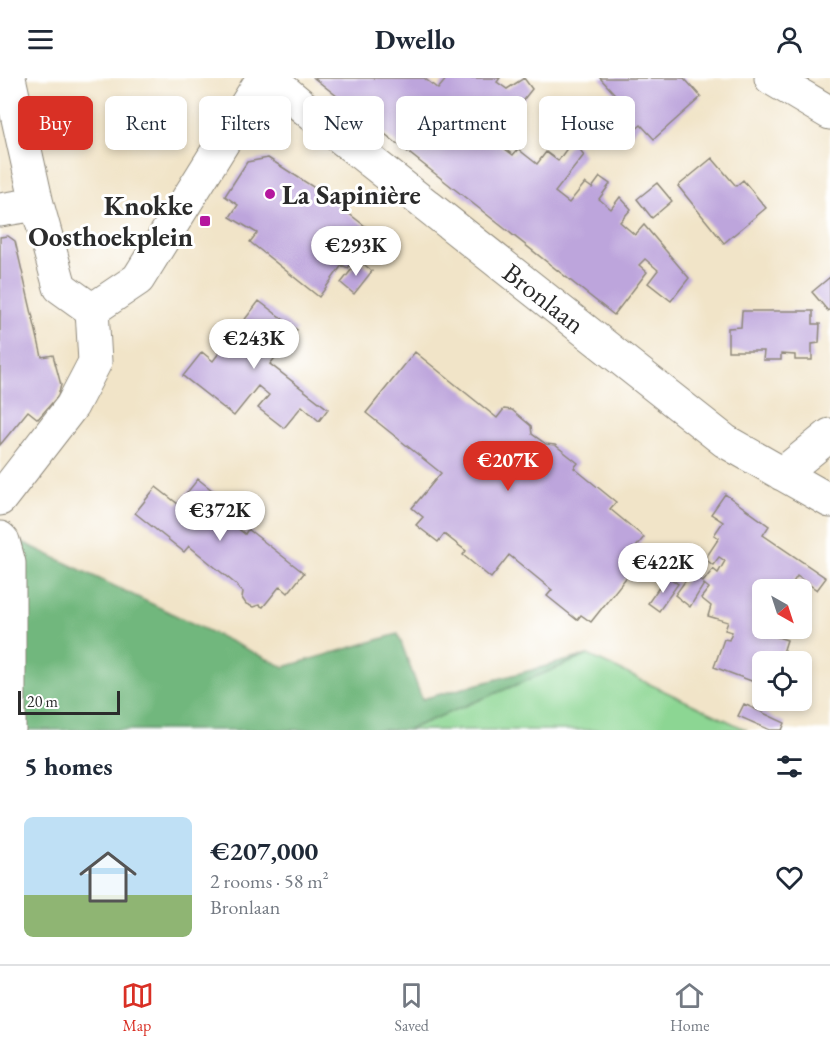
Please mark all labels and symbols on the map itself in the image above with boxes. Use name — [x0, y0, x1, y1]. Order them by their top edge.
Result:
place label: La Sapinière — [282, 177, 421, 212]
marker: La Sapinière — [263, 187, 277, 201]
place label: Knokke Oosthoekplein — [28, 188, 193, 254]
marker: Knokke Oosthoekplein — [198, 214, 212, 228]
pin: €293K — [314, 226, 398, 277]
street label: Bronlaan — [496, 255, 592, 341]
pin: €243K — [212, 319, 296, 370]
pin: €207K — [466, 441, 550, 492]
pin: €372K — [178, 491, 262, 542]
pin: €422K — [621, 543, 705, 594]
north arrow — [752, 579, 812, 639]
scale bar — [18, 688, 120, 716]

